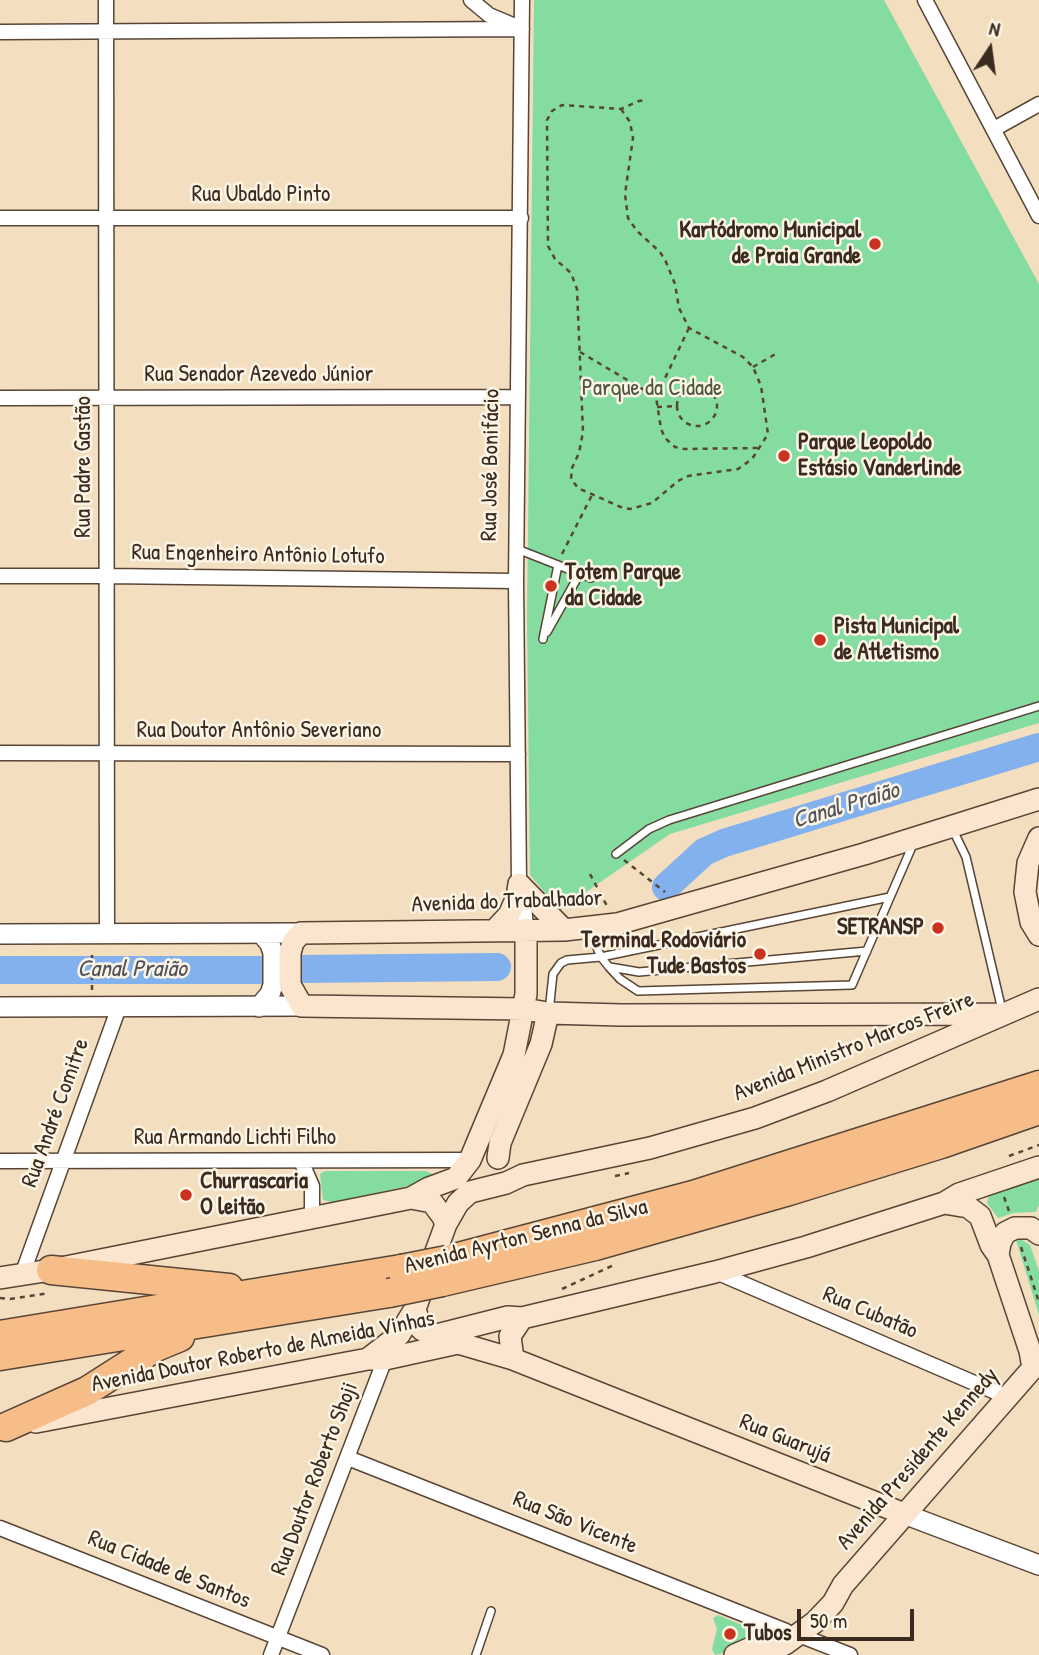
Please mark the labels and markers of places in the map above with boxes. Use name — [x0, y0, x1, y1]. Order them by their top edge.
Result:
place label: Kartódromo Municipal de Praia Grande — [679, 217, 861, 271]
marker: Kartódromo Municipal de Praia Grande — [867, 236, 883, 252]
place label: Parque Leopoldo Estásio Vanderlinde — [798, 429, 962, 483]
marker: Parque Leopoldo Estásio Vanderlinde — [776, 448, 792, 464]
place label: Totem Parque da Cidade — [565, 559, 681, 613]
marker: Totem Parque da Cidade — [543, 578, 559, 594]
place label: Pista Municipal de Atletismo — [834, 613, 959, 667]
marker: Pista Municipal de Atletismo — [812, 632, 828, 648]
place label: SETRANSP — [837, 914, 924, 942]
marker: SETRANSP — [930, 920, 946, 936]
place label: Terminal Rodoviário Tude Bastos — [581, 927, 746, 981]
marker: Terminal Rodoviário Tude Bastos — [752, 946, 768, 962]
place label: Churrascaria O leitão — [200, 1168, 308, 1222]
marker: Churrascaria O leitão — [178, 1187, 194, 1203]
place label: Tubos — [744, 1620, 792, 1648]
marker: Tubos — [722, 1626, 738, 1642]

